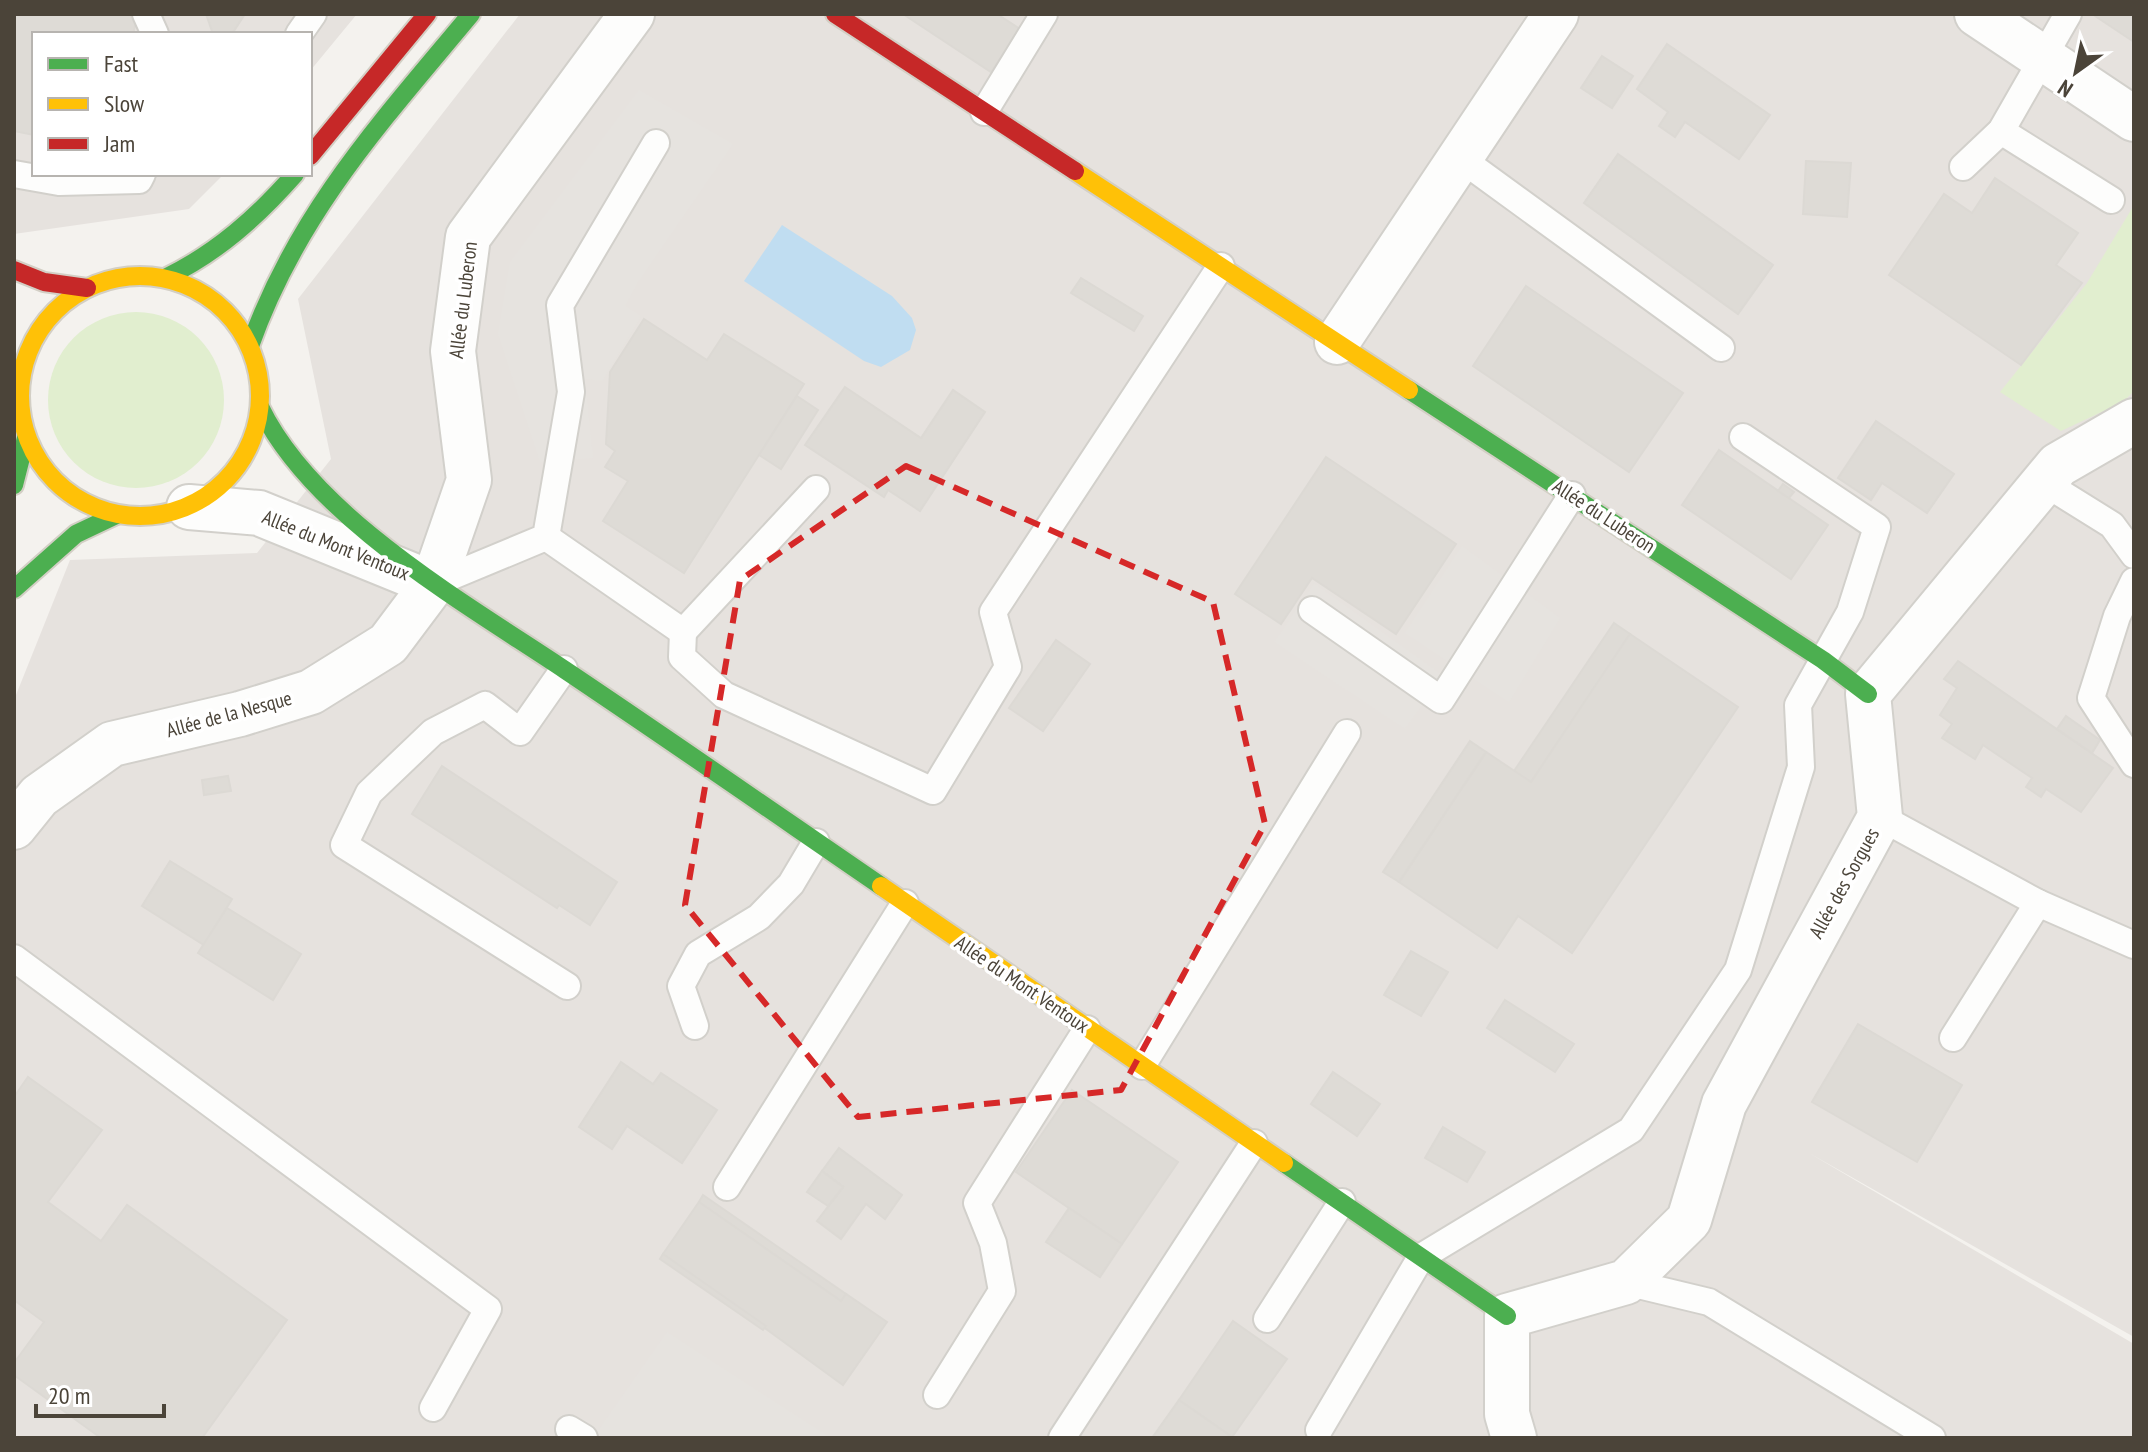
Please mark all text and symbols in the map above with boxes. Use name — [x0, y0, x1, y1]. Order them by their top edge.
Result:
legend — [32, 32, 312, 176]
north arrow — [2036, 32, 2116, 112]
text: Fast — [104, 48, 139, 79]
text: N — [2052, 74, 2078, 104]
text: Slow — [104, 88, 145, 119]
text: Jam — [103, 128, 135, 159]
street label: Allée du Luberon — [443, 240, 483, 360]
street label: Allée du Luberon — [1548, 473, 1660, 559]
street label: Allée du Mont Ventoux — [259, 504, 413, 586]
street label: Allée de la Nesque — [163, 685, 295, 743]
street label: Allée des Sorgues — [1803, 823, 1885, 943]
street label: Allée du Mont Ventoux — [950, 929, 1094, 1039]
scale bar — [36, 1368, 164, 1418]
text: 20 m — [48, 1380, 90, 1411]

